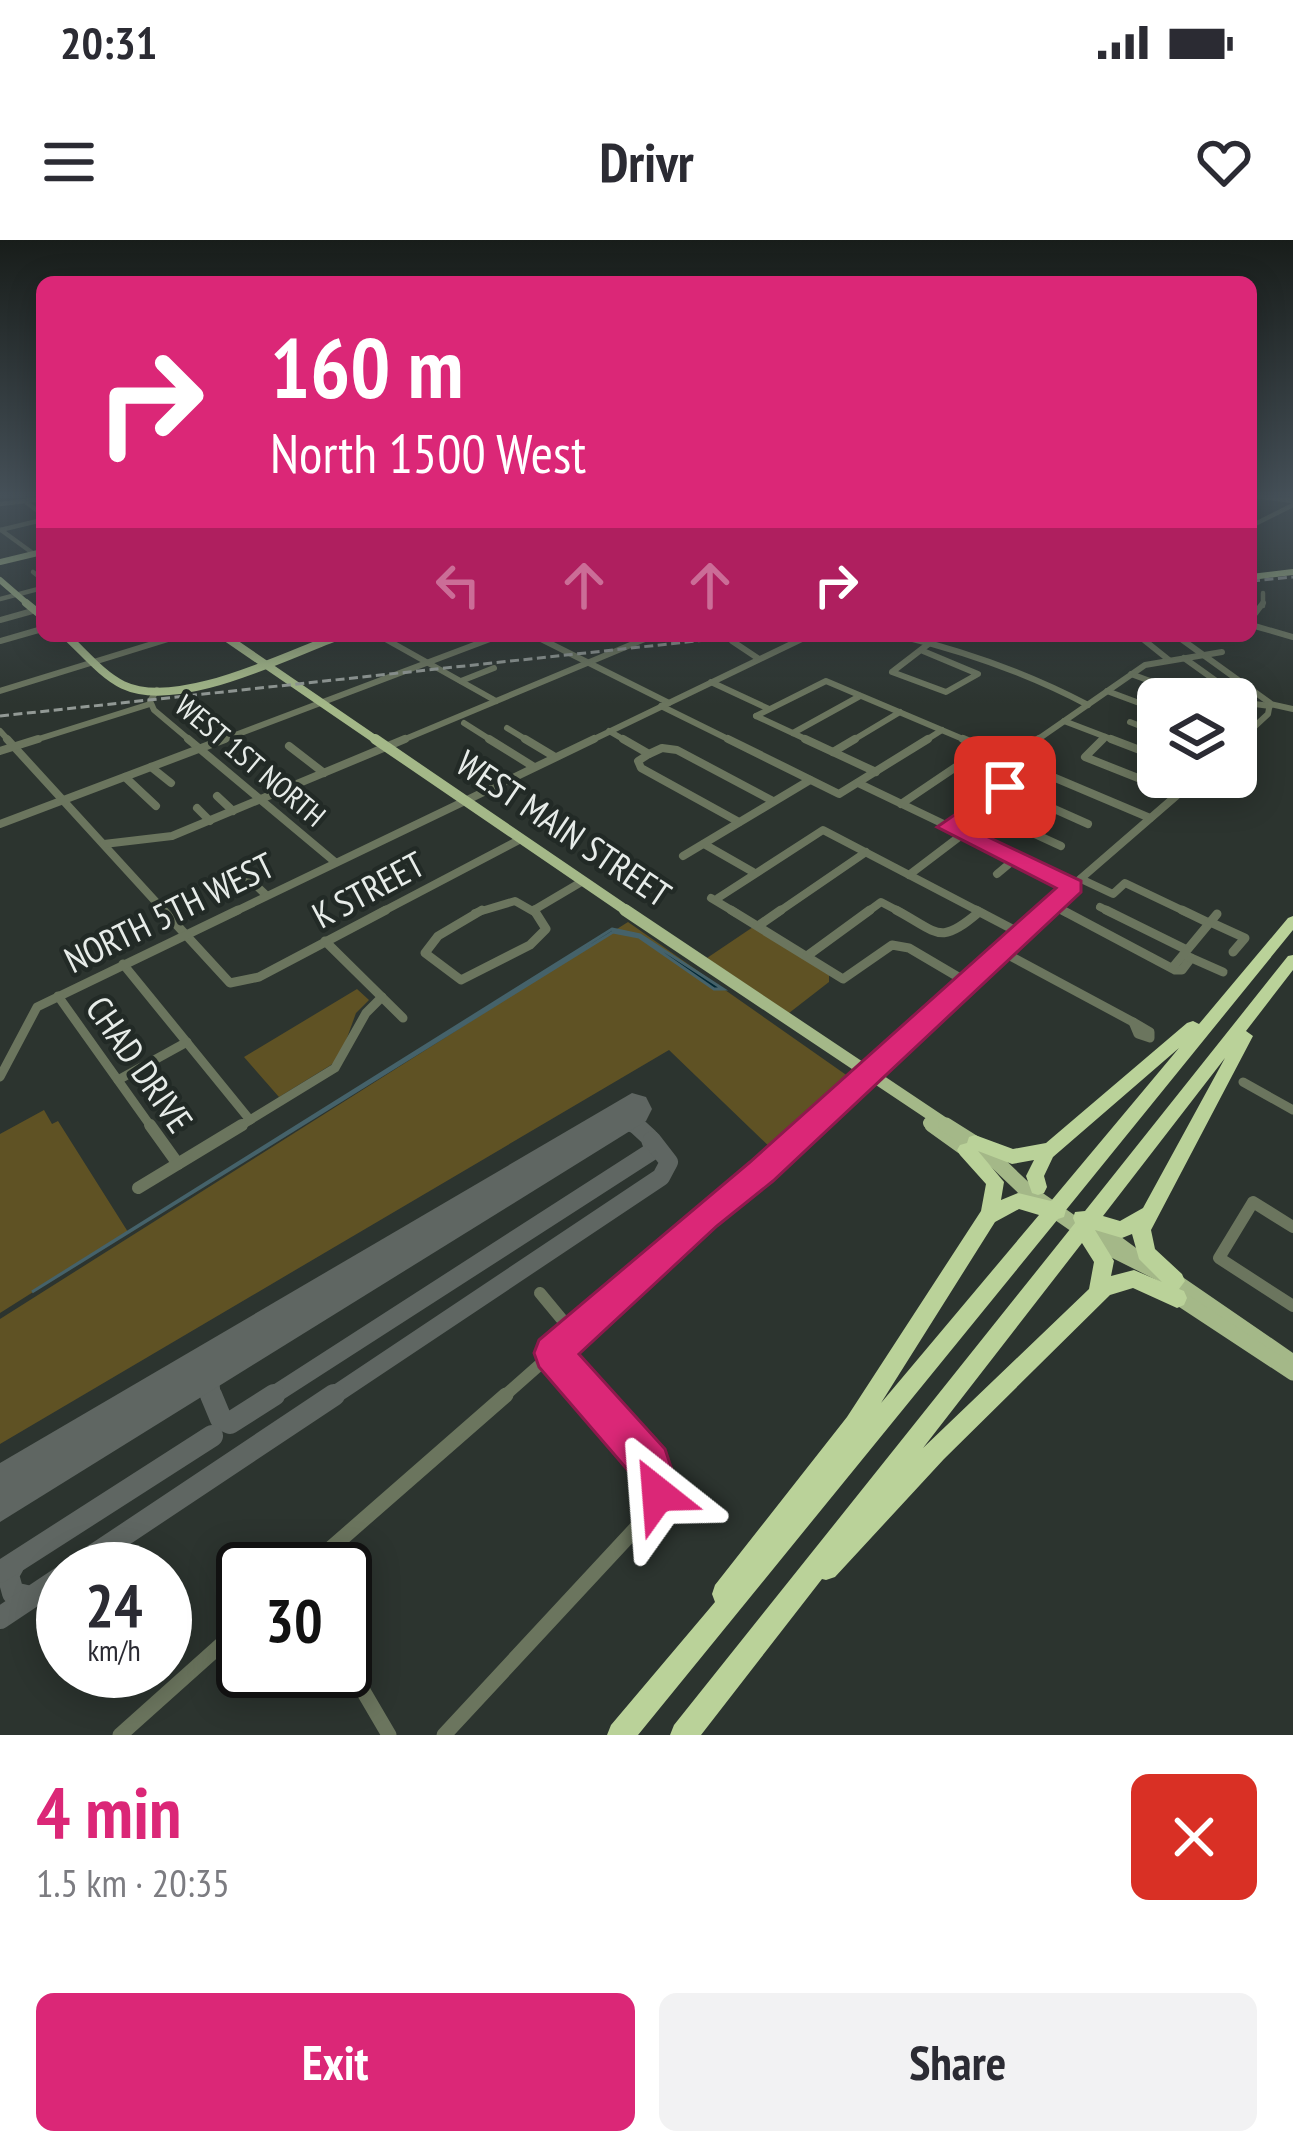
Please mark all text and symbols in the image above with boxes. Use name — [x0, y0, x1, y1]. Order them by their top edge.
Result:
text: 20:31 — [60, 13, 157, 71]
text: Drivr — [599, 127, 694, 197]
icon: menu — [36, 129, 102, 195]
icon: heart — [1191, 129, 1257, 195]
text: 160 m — [270, 312, 463, 421]
icon: right — [72, 324, 228, 480]
text: North 1500 West — [270, 418, 586, 488]
icon: left — [425, 552, 491, 618]
icon: ahead — [551, 552, 617, 618]
icon: ahead — [677, 552, 743, 618]
icon: right — [803, 552, 869, 618]
map controls — [1137, 678, 1257, 798]
button: layers — [1137, 678, 1257, 798]
street label: WEST 1ST NORTH — [168, 686, 334, 834]
pin — [954, 736, 1056, 838]
street label: WEST MAIN STREET — [448, 739, 680, 917]
icon: arrive — [972, 754, 1038, 820]
street label: K STREET — [304, 840, 432, 938]
street label: NORTH 5TH WEST — [56, 841, 282, 983]
street label: CHAD DRIVE — [76, 987, 204, 1141]
position arrow — [595, 1431, 721, 1557]
speed limit sign: 30 — [216, 1542, 372, 1698]
text: 24 — [85, 1566, 143, 1644]
text: km/h — [87, 1630, 141, 1669]
text: 4 min — [36, 1765, 181, 1858]
button: close — [1131, 1774, 1257, 1900]
text: 1.5 km · 20:35 — [36, 1857, 230, 1908]
button: Exit — [36, 1993, 635, 2131]
button: Share — [659, 1993, 1257, 2131]

